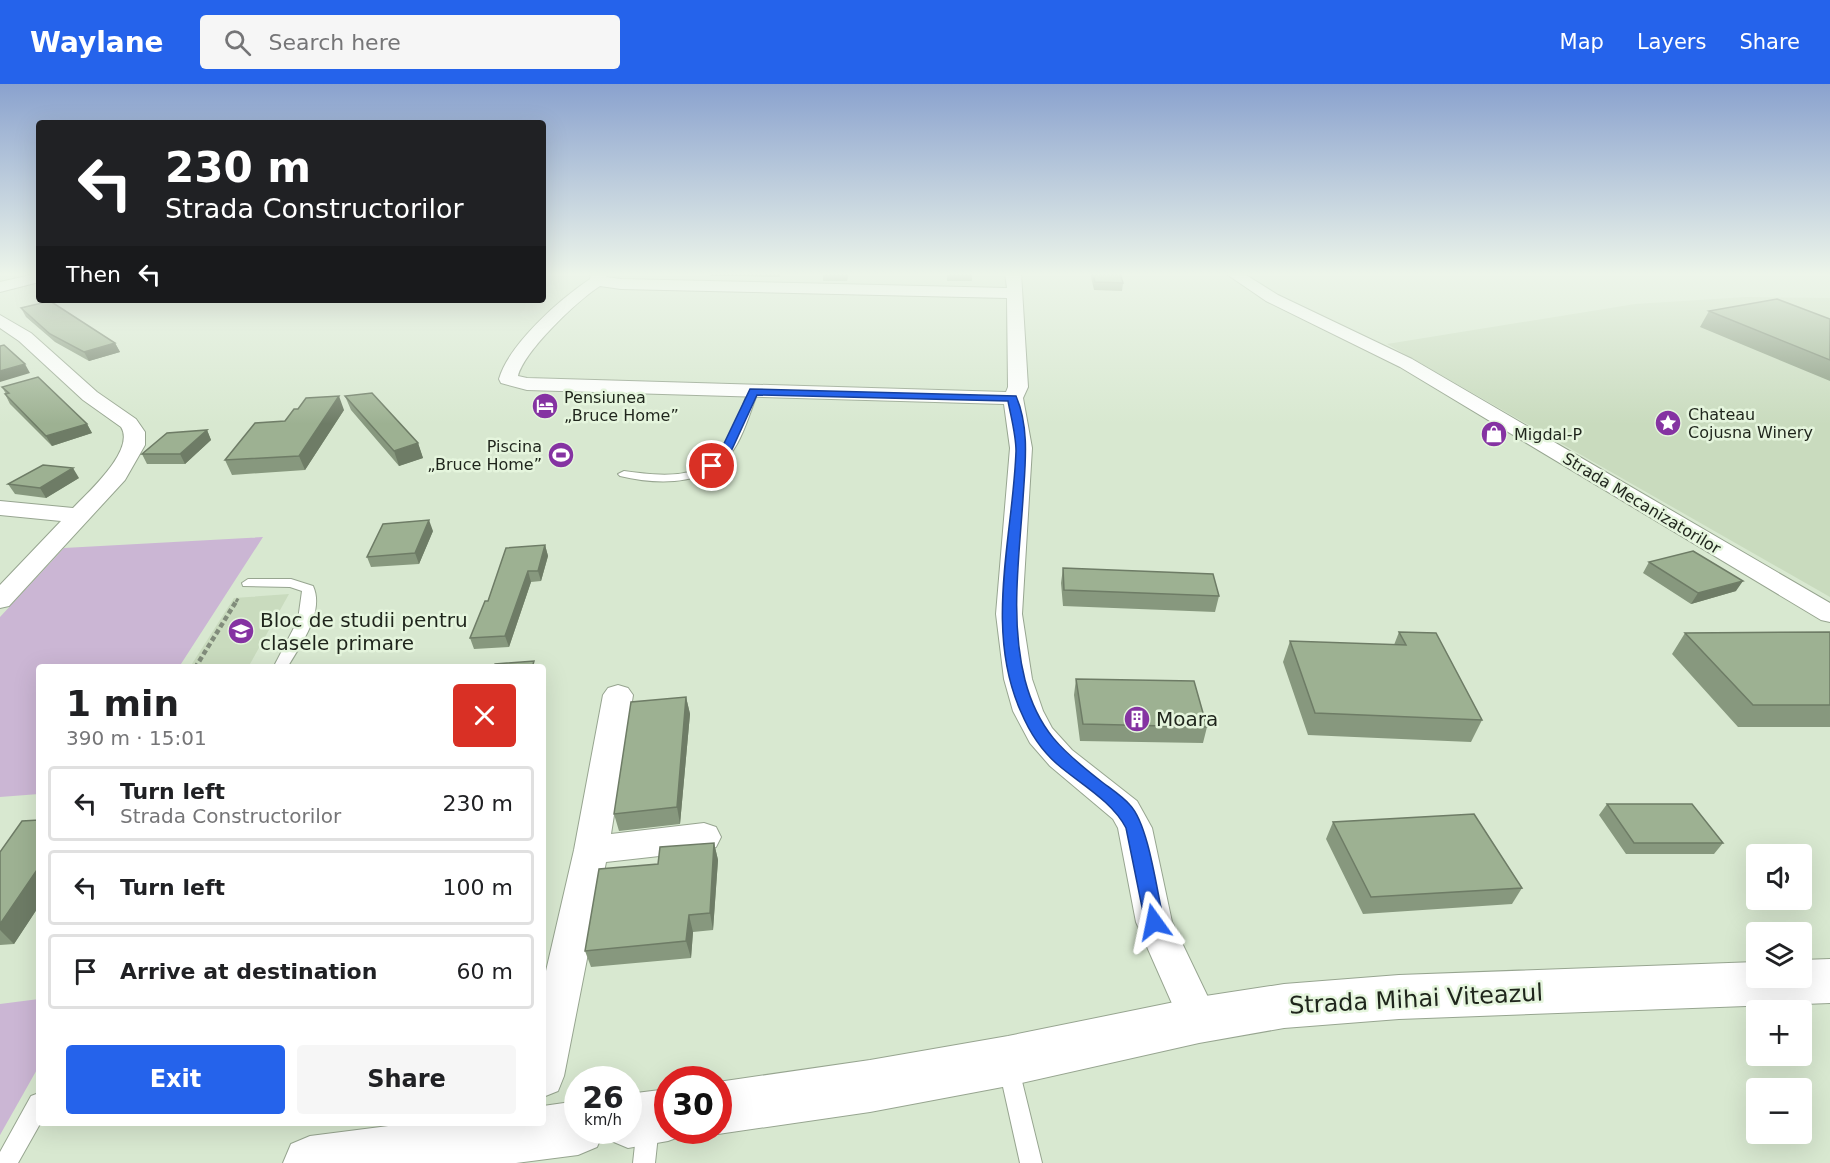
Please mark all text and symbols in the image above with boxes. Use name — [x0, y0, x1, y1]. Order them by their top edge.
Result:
search box — [200, 15, 620, 69]
text: Waylane — [30, 26, 164, 59]
icon: search — [221, 26, 254, 59]
text: Search here — [269, 30, 401, 55]
text: Map — [1560, 30, 1604, 54]
text: Layers — [1637, 30, 1706, 54]
text: Share — [1739, 30, 1800, 54]
text: 230 m — [165, 143, 311, 192]
icon: left — [66, 144, 144, 222]
text: Strada Constructorilor — [165, 193, 464, 224]
icon: left — [133, 258, 166, 291]
text: Then — [66, 262, 121, 287]
place label: Pensiunea „Bruce Home” — [564, 388, 679, 425]
hotel icon: Pensiunea „Bruce Home” — [530, 391, 560, 421]
place label: Chateau Cojusna Winery — [1688, 405, 1813, 442]
place icon: Chateau Cojusna Winery — [1653, 408, 1683, 438]
shop icon: Migdal-P — [1479, 419, 1509, 449]
place label: Migdal-P — [1514, 425, 1583, 444]
place label: Piscina „Bruce Home” — [427, 437, 542, 474]
sports icon: Piscina „Bruce Home” — [546, 440, 576, 470]
pin — [686, 440, 737, 491]
icon: arrive — [695, 449, 728, 482]
street label: Strada Mecanizatorilor — [1559, 449, 1724, 558]
place label: Bloc de studii pentru clasele primare — [260, 608, 468, 655]
school or university icon: Bloc de studii pentru clasele primare — [226, 616, 256, 646]
text: 1 min — [66, 683, 179, 724]
button: close — [453, 684, 516, 747]
building icon: Moara — [1122, 704, 1152, 734]
place label: Moara — [1156, 707, 1218, 731]
text: 390 m · 15:01 — [66, 726, 207, 750]
text: Turn left — [120, 779, 225, 804]
icon: left — [69, 787, 102, 820]
text: 230 m — [443, 791, 513, 816]
text: Strada Constructorilor — [120, 804, 341, 828]
map controls — [1746, 844, 1812, 1144]
button: sound — [1746, 844, 1812, 910]
icon: left — [69, 871, 102, 904]
text: Turn left — [120, 875, 225, 900]
text: 100 m — [443, 875, 513, 900]
position arrow — [1122, 890, 1186, 954]
button: layers — [1746, 922, 1812, 988]
icon: arrive — [69, 955, 102, 988]
text: Arrive at destination — [120, 959, 377, 984]
text: 60 m — [457, 959, 513, 984]
street label: Strada Mihai Viteazul — [1288, 978, 1544, 1020]
button: + — [1746, 1000, 1812, 1066]
button: Exit — [66, 1045, 285, 1114]
button: Share — [297, 1045, 516, 1114]
speed limit sign: 30 — [654, 1066, 732, 1144]
button: − — [1746, 1078, 1812, 1144]
text: 26 — [582, 1080, 624, 1115]
text: km/h — [584, 1111, 622, 1129]

